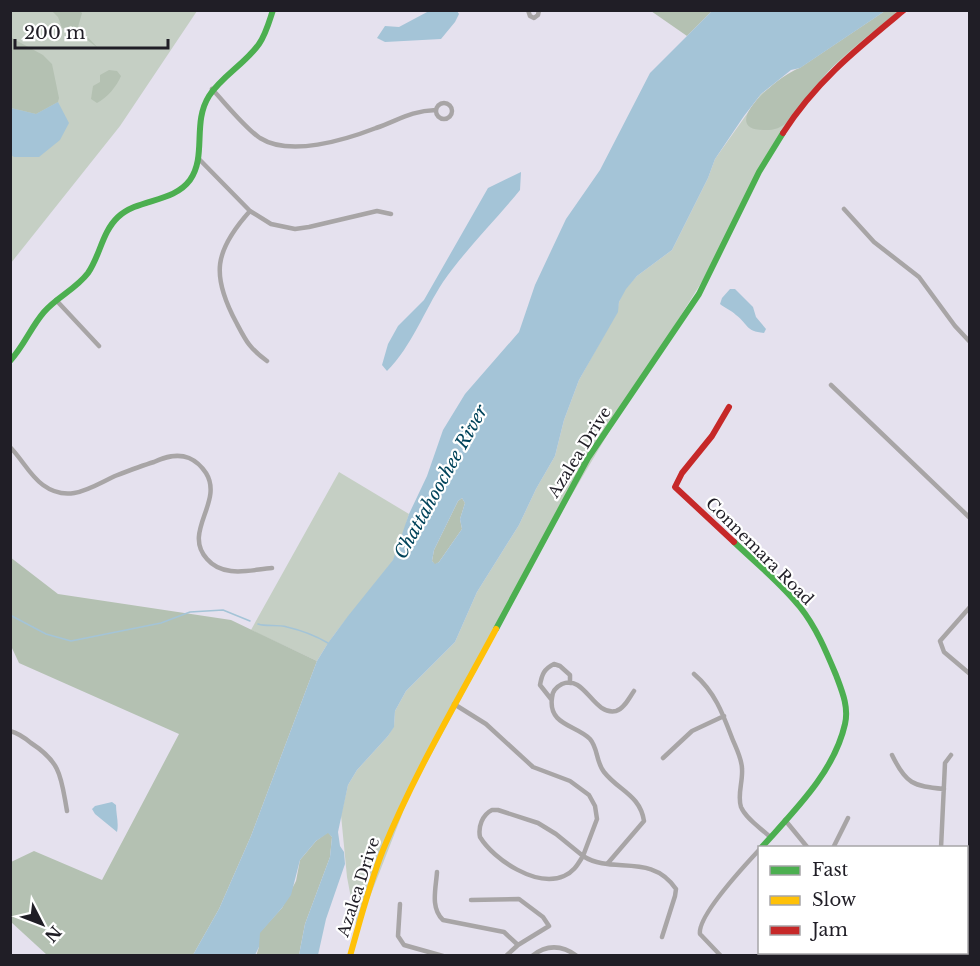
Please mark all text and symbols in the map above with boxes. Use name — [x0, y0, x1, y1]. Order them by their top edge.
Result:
scale bar — [15, 12, 168, 50]
text: 200 m — [24, 22, 85, 44]
water label: Chattahoochee River — [390, 401, 493, 563]
street label: Azalea Drive — [543, 403, 615, 502]
street label: Connemara Road — [702, 493, 818, 609]
street label: Azalea Drive — [332, 835, 384, 940]
legend — [758, 846, 968, 954]
text: Fast — [812, 859, 849, 881]
text: Slow — [812, 889, 857, 911]
north arrow — [12, 894, 72, 954]
text: Jam — [810, 919, 848, 941]
text: N — [41, 922, 66, 946]

